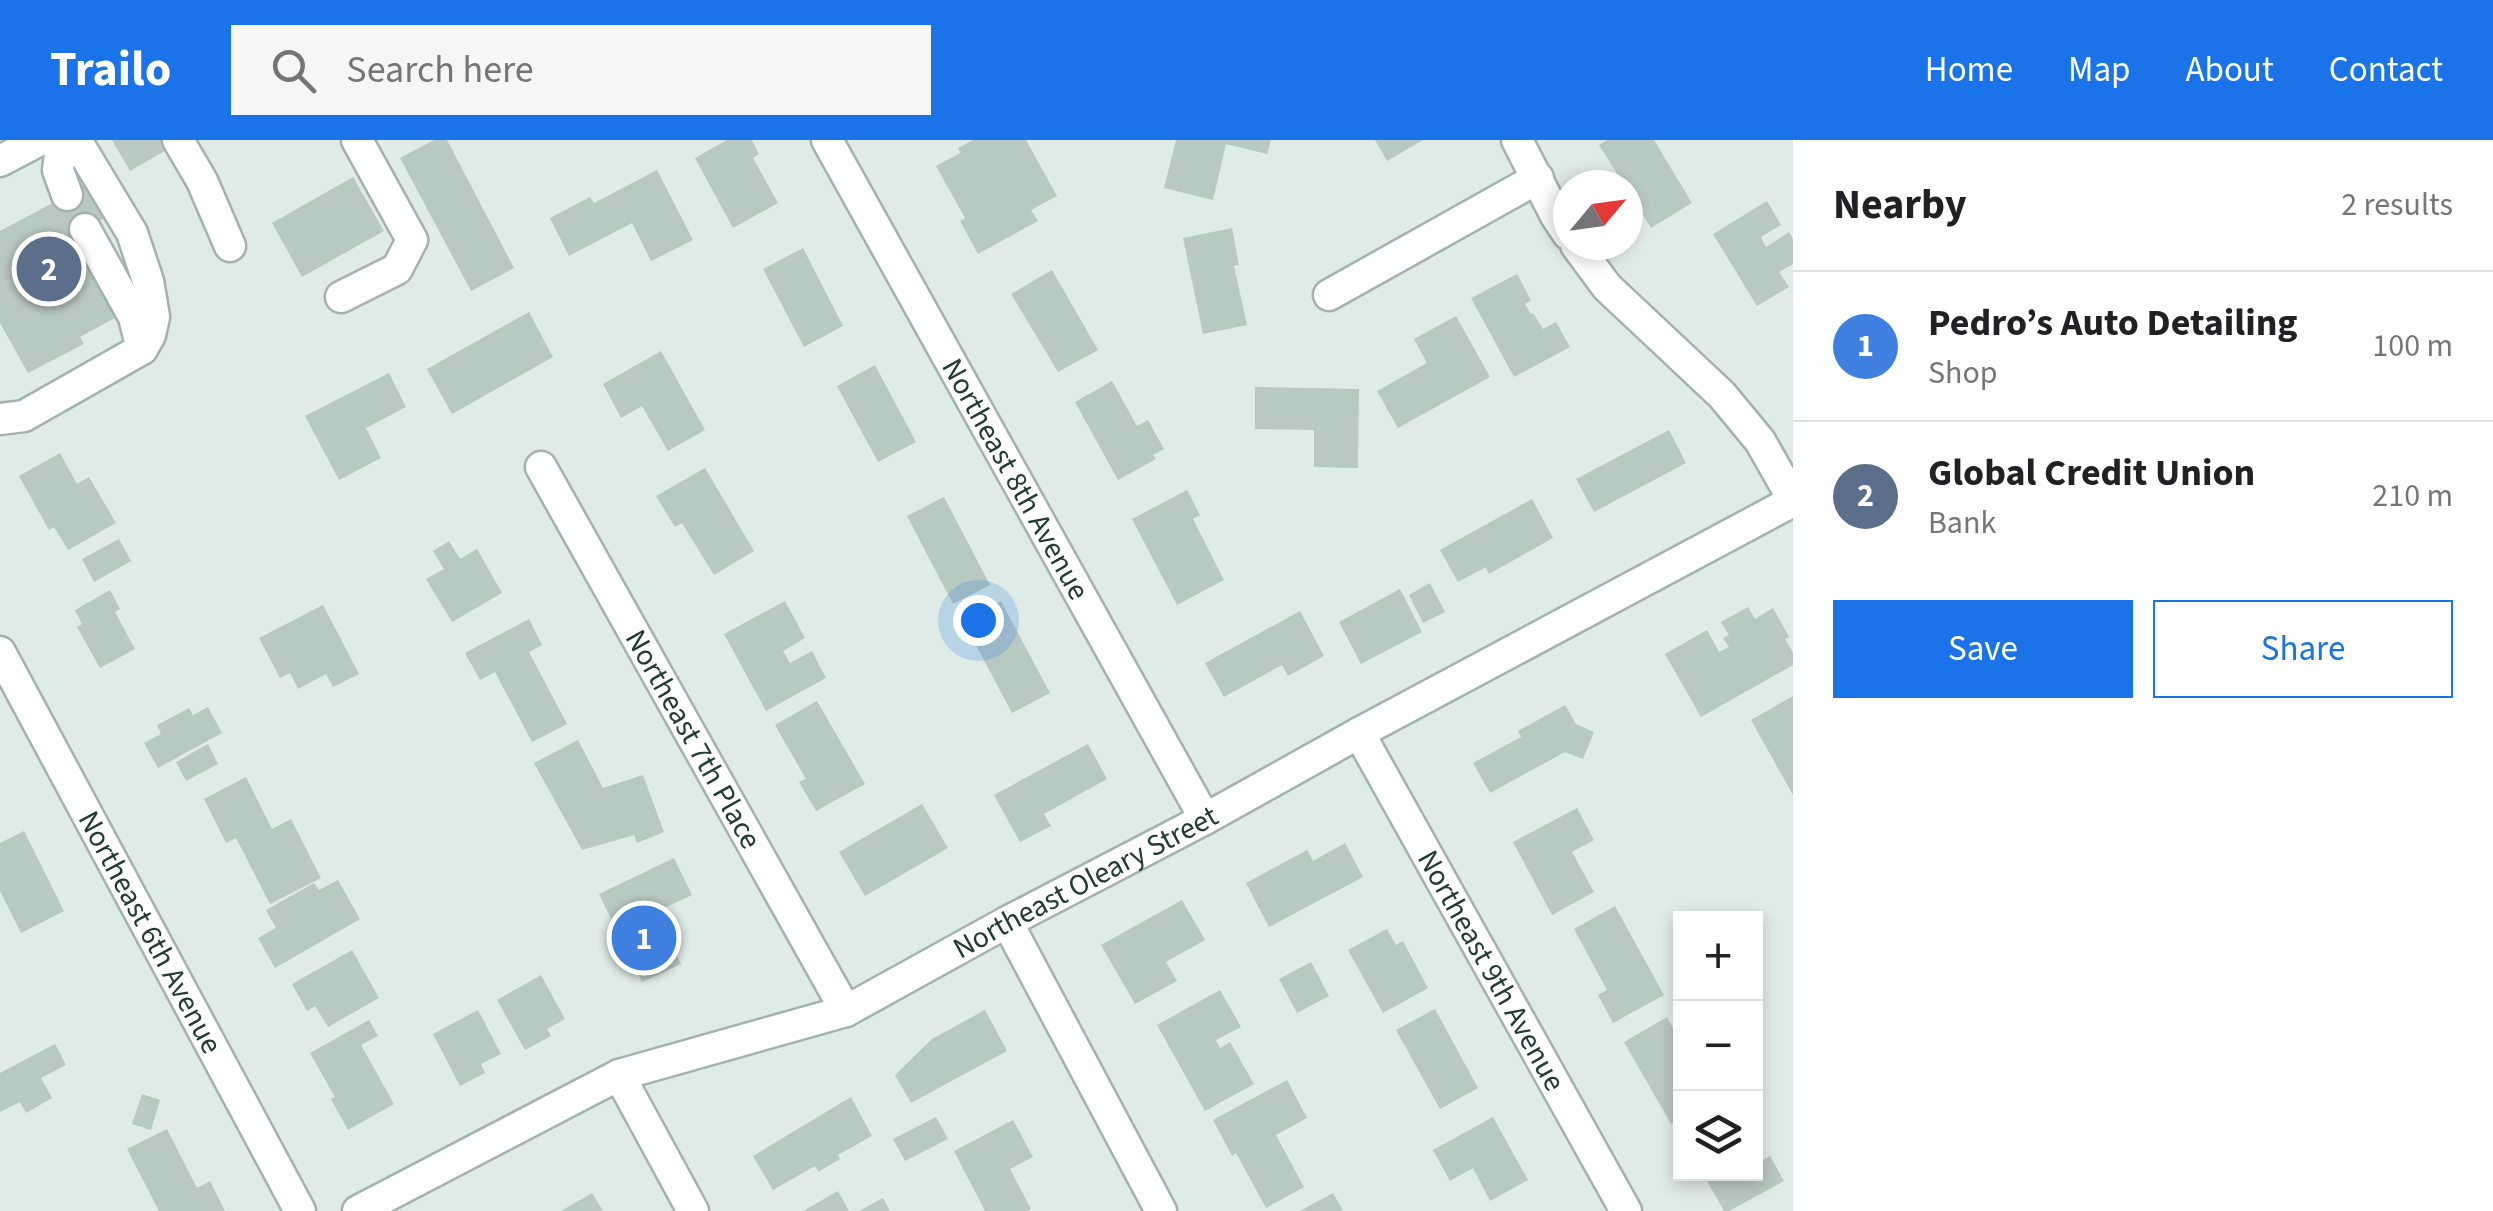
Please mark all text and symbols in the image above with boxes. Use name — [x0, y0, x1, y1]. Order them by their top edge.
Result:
search box — [231, 25, 931, 115]
text: Trailo — [50, 36, 171, 104]
icon: search — [266, 43, 321, 98]
text: Search here — [346, 43, 534, 97]
text: Home — [1925, 45, 2013, 95]
text: Map — [2068, 45, 2131, 95]
text: About — [2186, 45, 2274, 95]
text: Contact — [2329, 45, 2443, 95]
north arrow — [1553, 170, 1643, 260]
text: Nearby — [1833, 175, 1967, 235]
text: 2 results — [2341, 182, 2453, 228]
pin: 2 — [17, 232, 82, 306]
text: Pedro’s Auto Detailing — [1928, 296, 2298, 350]
text: 1 — [1857, 323, 1874, 369]
text: 100 m — [2372, 323, 2453, 369]
text: Shop — [1928, 350, 1998, 396]
street label: Northeast 8th Avenue — [931, 351, 1100, 608]
text: Global Credit Union — [1928, 446, 2255, 500]
text: 2 — [1857, 473, 1874, 519]
text: 210 m — [2372, 473, 2453, 519]
text: Bank — [1928, 500, 1996, 546]
your location — [953, 595, 1004, 646]
button: Save — [1833, 600, 2133, 698]
button: Share — [2153, 600, 2453, 698]
street label: Northeast 7th Place — [615, 622, 772, 857]
street label: Northeast Oleary Street — [945, 795, 1226, 969]
street label: Northeast 6th Avenue — [68, 803, 233, 1061]
street label: Northeast 9th Avenue — [1407, 842, 1576, 1099]
pin: 1 — [612, 900, 676, 976]
map controls — [1673, 911, 1763, 1181]
button: + — [1673, 911, 1763, 1001]
button: − — [1673, 1001, 1763, 1091]
button: layers — [1673, 1091, 1763, 1181]

